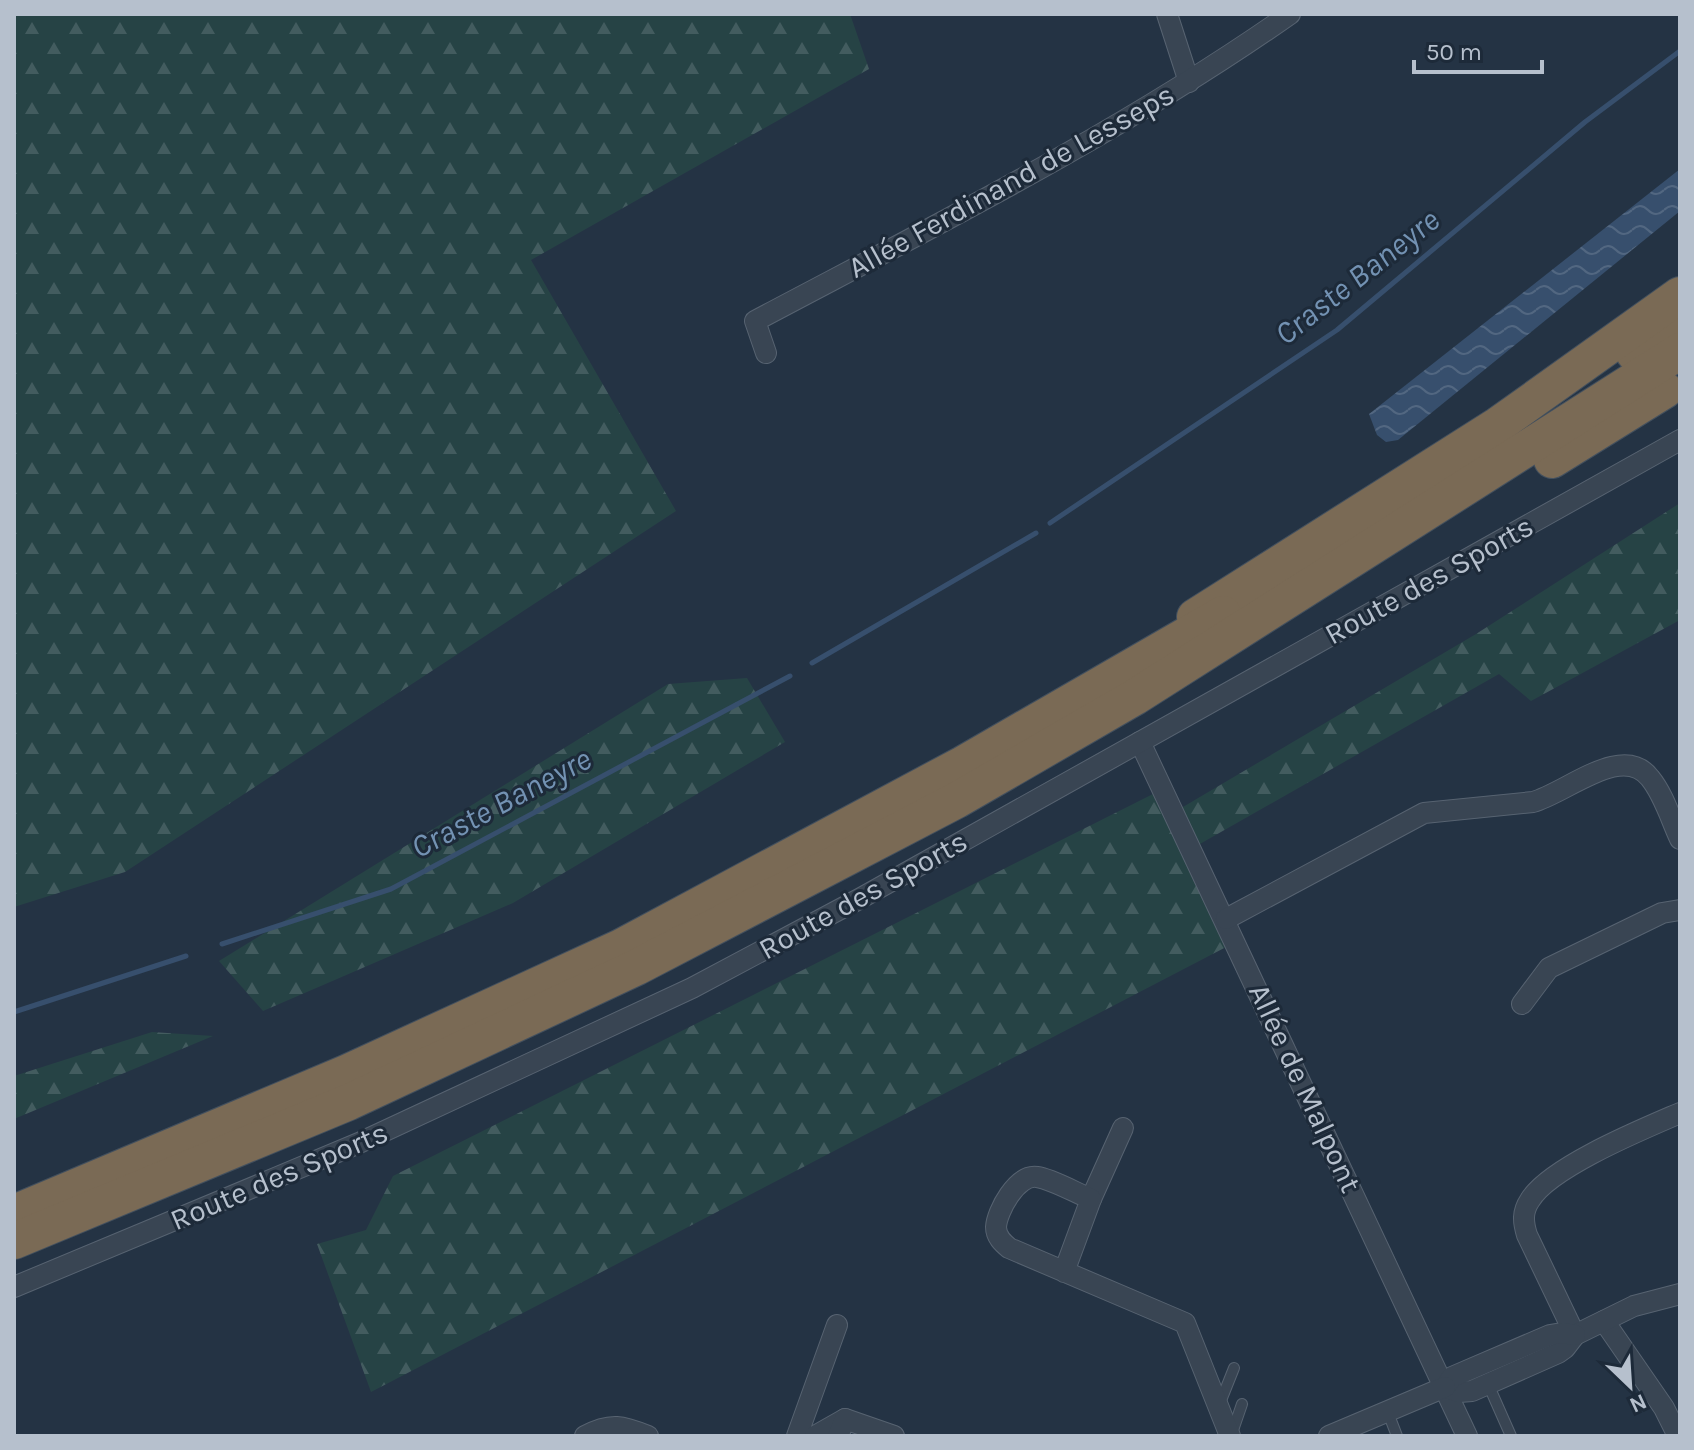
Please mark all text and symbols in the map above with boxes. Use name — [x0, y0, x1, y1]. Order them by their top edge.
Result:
scale bar — [1414, 24, 1542, 74]
text: 50 m — [1426, 38, 1482, 66]
street label: Allée Ferdinand de Lesseps — [842, 76, 1180, 286]
water label: Craste Baneyre — [1267, 201, 1447, 353]
street label: Route des Sports — [1318, 508, 1540, 652]
water label: Craste Baneyre — [405, 740, 597, 866]
street label: Route des Sports — [752, 823, 974, 967]
street label: Allée de Malpont — [1241, 978, 1369, 1198]
street label: Route des Sports — [165, 1114, 393, 1238]
north arrow — [1590, 1346, 1670, 1426]
text: N — [1625, 1388, 1651, 1418]

